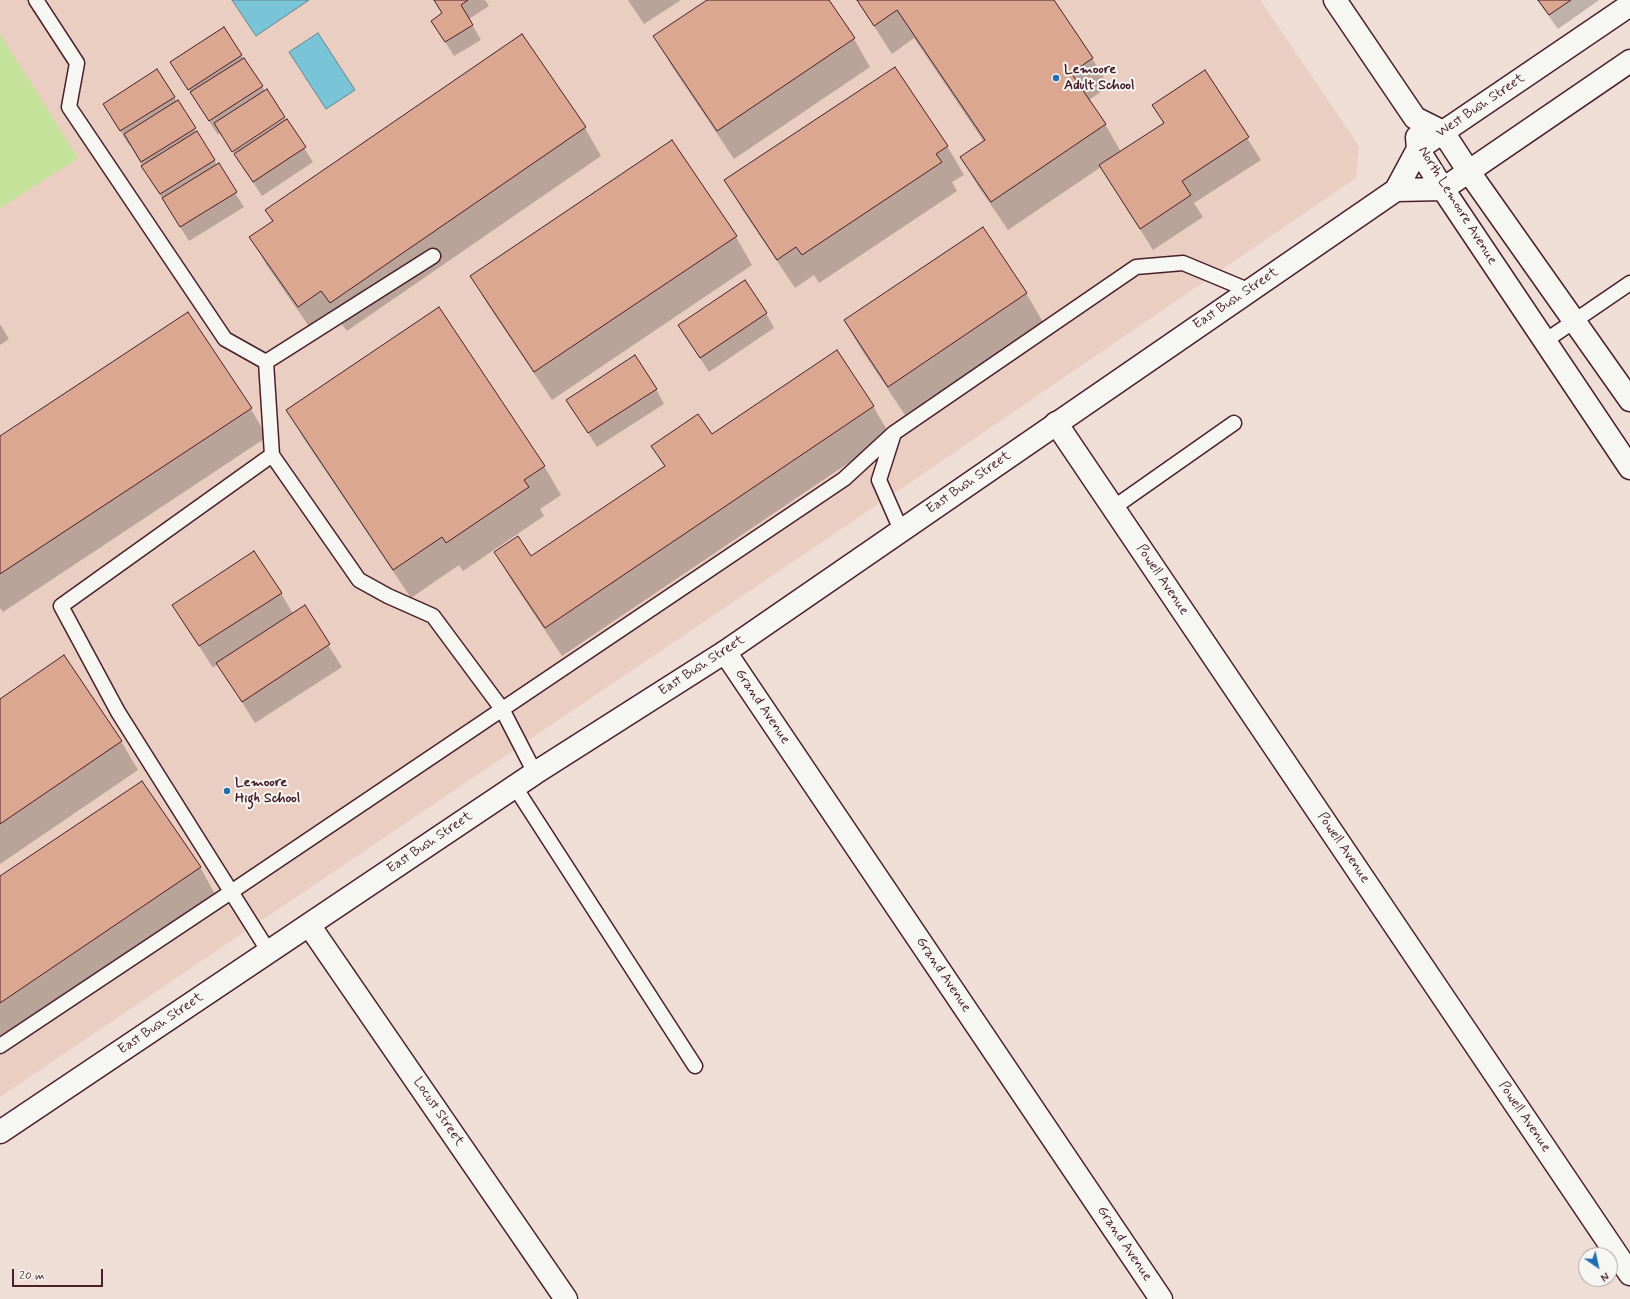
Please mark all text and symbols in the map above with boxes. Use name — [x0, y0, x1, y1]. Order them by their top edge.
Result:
place label: Lemoore Adult School — [1064, 62, 1135, 94]
street label: West Bush Street — [1434, 70, 1528, 142]
marker: Lemoore Adult School — [1051, 73, 1061, 83]
street label: North Lemoore Avenue — [1414, 144, 1500, 268]
street label: East Bush Street — [1190, 264, 1282, 334]
street label: East Bush Street — [924, 448, 1014, 518]
street label: Powell Avenue — [1132, 541, 1192, 619]
street label: East Bush Street — [656, 632, 748, 700]
street label: Grand Avenue — [731, 666, 793, 748]
place label: Lemoore High School — [235, 775, 300, 808]
marker: Lemoore High School — [222, 786, 232, 796]
street label: East Bush Street — [384, 808, 476, 878]
street label: Powell Avenue — [1313, 809, 1373, 887]
street label: Grand Avenue — [912, 934, 974, 1016]
street label: East Bush Street — [115, 989, 207, 1059]
street label: Locust Street — [409, 1074, 467, 1150]
street label: Powell Avenue — [1494, 1078, 1554, 1156]
street label: Grand Avenue — [1093, 1203, 1155, 1285]
north arrow — [1578, 1247, 1618, 1287]
scale bar — [14, 1261, 105, 1287]
text: 20 m — [19, 1268, 45, 1284]
text: N — [1597, 1268, 1611, 1284]

